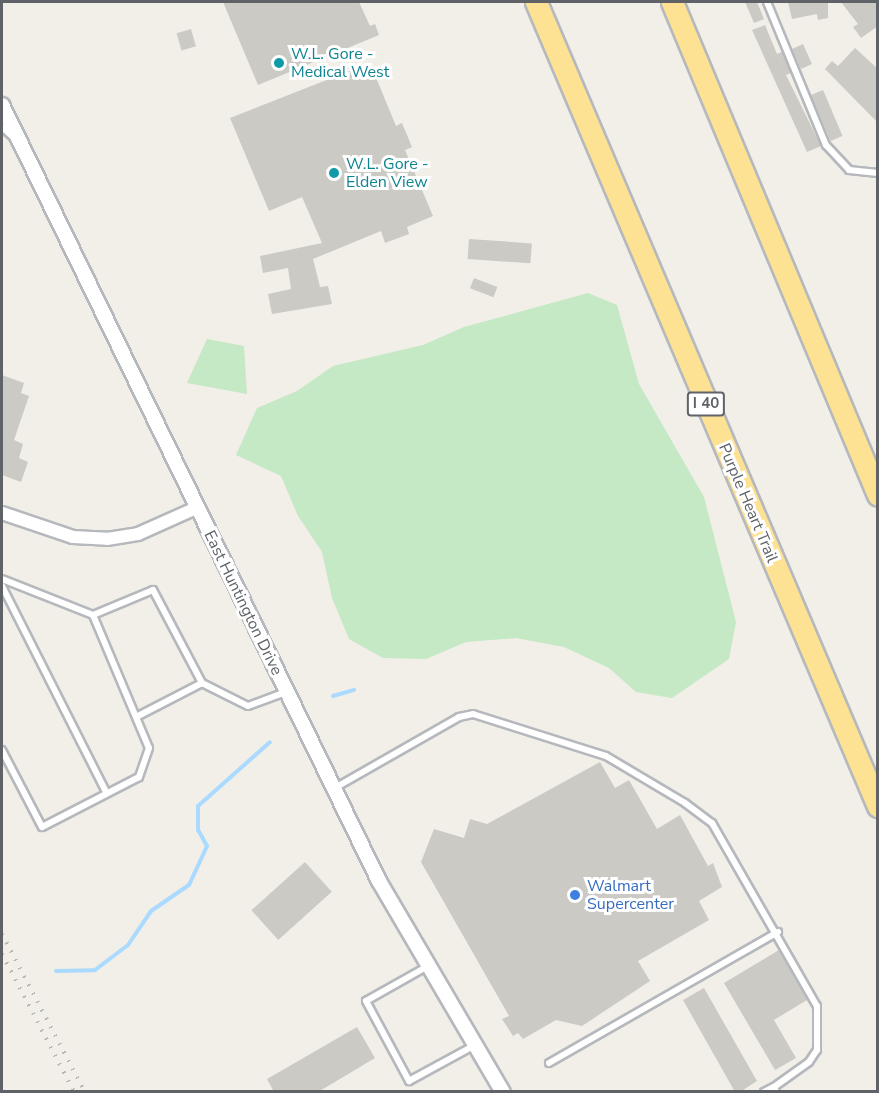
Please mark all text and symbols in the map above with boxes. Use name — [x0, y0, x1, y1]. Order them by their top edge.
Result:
place label: W.L. Gore - Medical West — [291, 44, 389, 82]
marker: W.L. Gore - Medical West — [272, 56, 286, 70]
place label: W.L. Gore - Elden View — [346, 154, 429, 192]
marker: W.L. Gore - Elden View — [327, 166, 341, 180]
road number: I 40 — [686, 392, 726, 416]
street label: Purple Heart Trail — [714, 441, 782, 565]
street label: East Huntington Drive — [200, 528, 286, 678]
place label: Walmart Supercenter — [587, 876, 674, 914]
marker: Walmart Supercenter — [568, 888, 582, 902]

